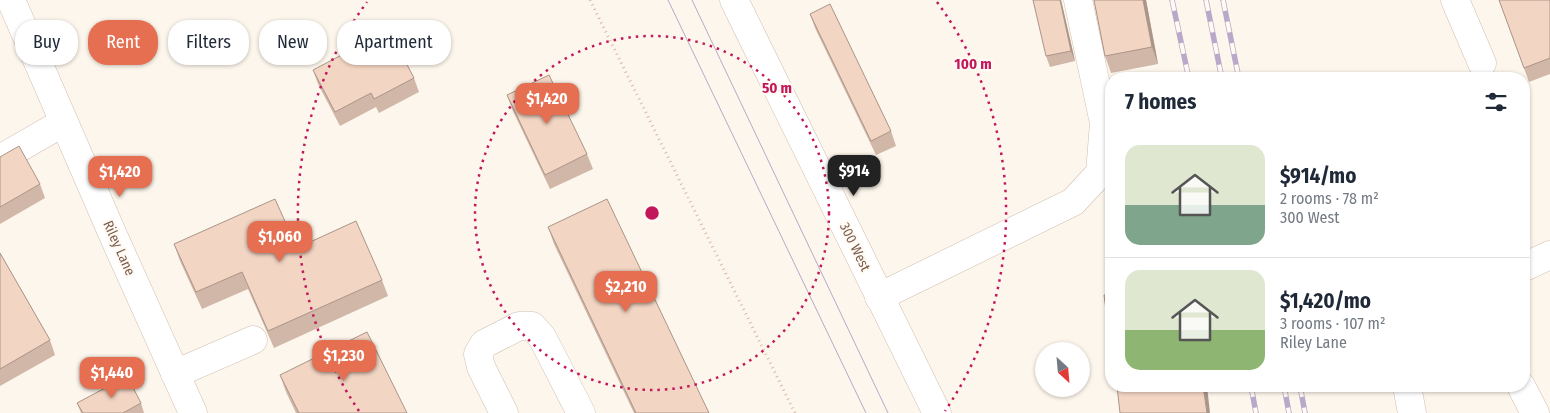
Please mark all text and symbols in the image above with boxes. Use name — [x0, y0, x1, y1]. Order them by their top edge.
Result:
chip: Buy — [15, 20, 78, 65]
chip: Rent — [88, 20, 158, 65]
chip: Filters — [168, 20, 249, 65]
chip: New — [259, 20, 327, 65]
chip: Apartment — [337, 20, 451, 65]
text: 100 m — [954, 55, 992, 73]
text: 50 m — [762, 79, 792, 97]
pin: $1,420 — [506, 82, 588, 125]
icon: filters — [1482, 88, 1510, 116]
text: $1,420 — [526, 89, 568, 108]
text: 7 homes — [1125, 89, 1196, 115]
pin: $914 — [824, 154, 884, 197]
pin: $1,420 — [79, 156, 161, 198]
text: $914 — [839, 161, 869, 180]
text: $1,420 — [99, 162, 141, 181]
text: $914/mo — [1280, 163, 1356, 189]
icon: home — [1165, 165, 1225, 225]
text: 2 rooms · 78 m² — [1280, 189, 1379, 208]
centre of rings — [643, 204, 661, 222]
text: 300 West — [1280, 208, 1339, 227]
street label: Riley Lane — [99, 218, 139, 278]
pin: $1,060 — [239, 220, 321, 263]
street label: 300 West — [836, 220, 874, 274]
text: $1,060 — [258, 227, 302, 246]
pin: $2,210 — [585, 270, 667, 313]
text: $2,210 — [605, 277, 647, 296]
text: $1,420/mo — [1280, 288, 1371, 314]
icon: home — [1165, 290, 1225, 350]
text: 3 rooms · 107 m² — [1280, 314, 1386, 333]
text: Riley Lane — [1280, 333, 1347, 352]
pin: $1,230 — [303, 340, 385, 382]
north arrow — [1035, 342, 1090, 398]
map controls — [1035, 342, 1090, 397]
text: $1,230 — [323, 346, 365, 365]
pin: $1,440 — [71, 356, 153, 399]
text: $1,440 — [91, 363, 133, 382]

